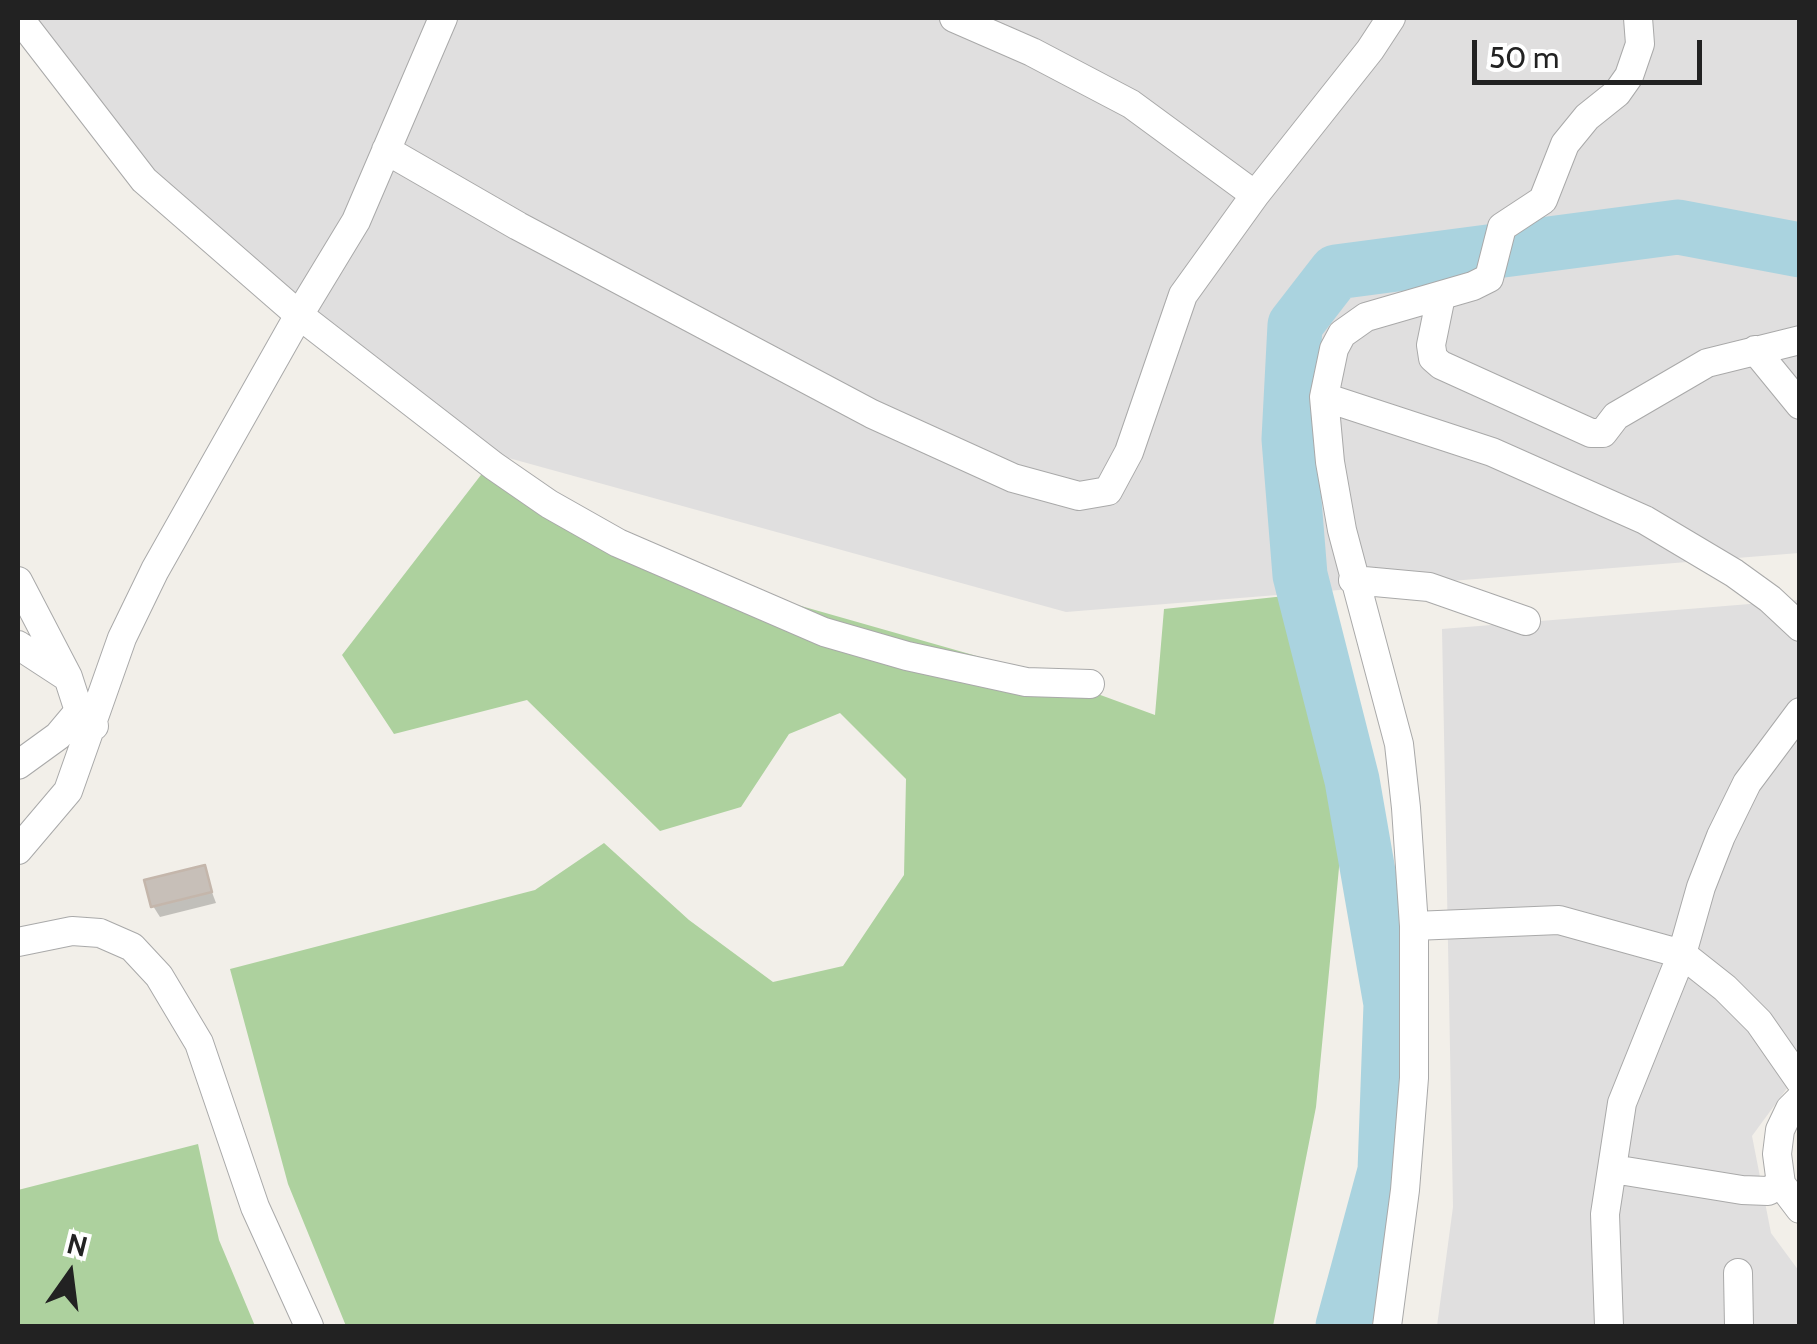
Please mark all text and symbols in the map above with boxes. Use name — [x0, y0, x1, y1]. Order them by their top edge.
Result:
scale bar — [1477, 20, 1707, 82]
text: 50 m — [1489, 39, 1559, 76]
north arrow — [20, 1224, 120, 1324]
text: N — [64, 1226, 91, 1264]

